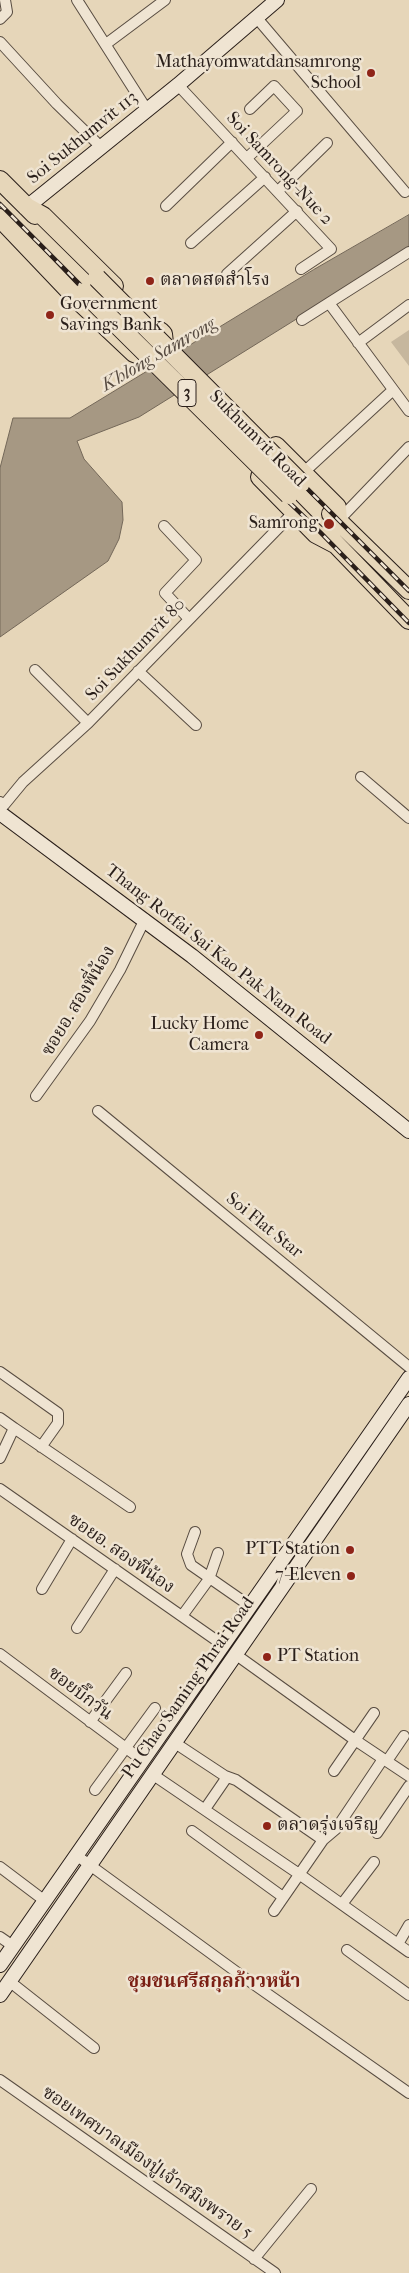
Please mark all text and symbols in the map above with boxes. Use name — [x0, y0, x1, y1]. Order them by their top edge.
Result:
place label: Mathayomwatdansamrong School — [156, 52, 361, 94]
marker: Mathayomwatdansamrong School — [365, 67, 377, 79]
street label: Soi Sukhumvit 113 — [24, 87, 142, 189]
street label: Soi Samrong-Nue 2 — [221, 108, 337, 230]
place label: ตลาดสดสำโรง — [160, 270, 270, 292]
marker: ตลาดสดสำโรง — [144, 275, 156, 287]
place label: Government Savings Bank — [60, 294, 162, 336]
marker: Government Savings Bank — [44, 309, 56, 321]
water label: Khlong Samrong — [97, 313, 221, 397]
road number: 3 — [178, 379, 196, 406]
street label: Sukhumvit Road — [204, 386, 310, 492]
place label: Samrong — [249, 513, 318, 535]
marker: Samrong — [322, 517, 336, 531]
street label: Soi Sukhumvit 80 — [82, 594, 190, 706]
street label: Thang Rotfai Sai Kao Pak Nam Road — [101, 860, 335, 1050]
street label: ซอยอ. สองพี่น้อง — [38, 942, 120, 1060]
place label: Lucky Home Camera — [151, 1014, 249, 1056]
marker: Lucky Home Camera — [253, 1029, 265, 1041]
street label: Soi Flat Star — [221, 1188, 307, 1264]
street label: ซอยอ. สองพี่น้อง — [64, 1509, 178, 1599]
place label: PTT Station — [245, 1539, 340, 1561]
marker: PTT Station — [344, 1544, 356, 1556]
place label: 7-Eleven — [275, 1565, 341, 1587]
marker: 7-Eleven — [345, 1570, 357, 1582]
street label: Pu Chao Saming Phrai Road — [118, 1593, 260, 1783]
place label: PT Station — [277, 1646, 359, 1668]
marker: PT Station — [261, 1651, 273, 1663]
street label: ซอยบิ๊กวัน — [43, 1663, 117, 1725]
place label: ตลาดรุ่งเจริญ — [277, 1815, 379, 1837]
marker: ตลาดรุ่งเจริญ — [261, 1820, 273, 1832]
district label: ชุมชนศรีสกุลก้าวหน้า — [128, 1971, 300, 1993]
street label: ซอยเทศบาลเมืองปู่เจ้าสมิงพราย 5 — [38, 2082, 256, 2244]

